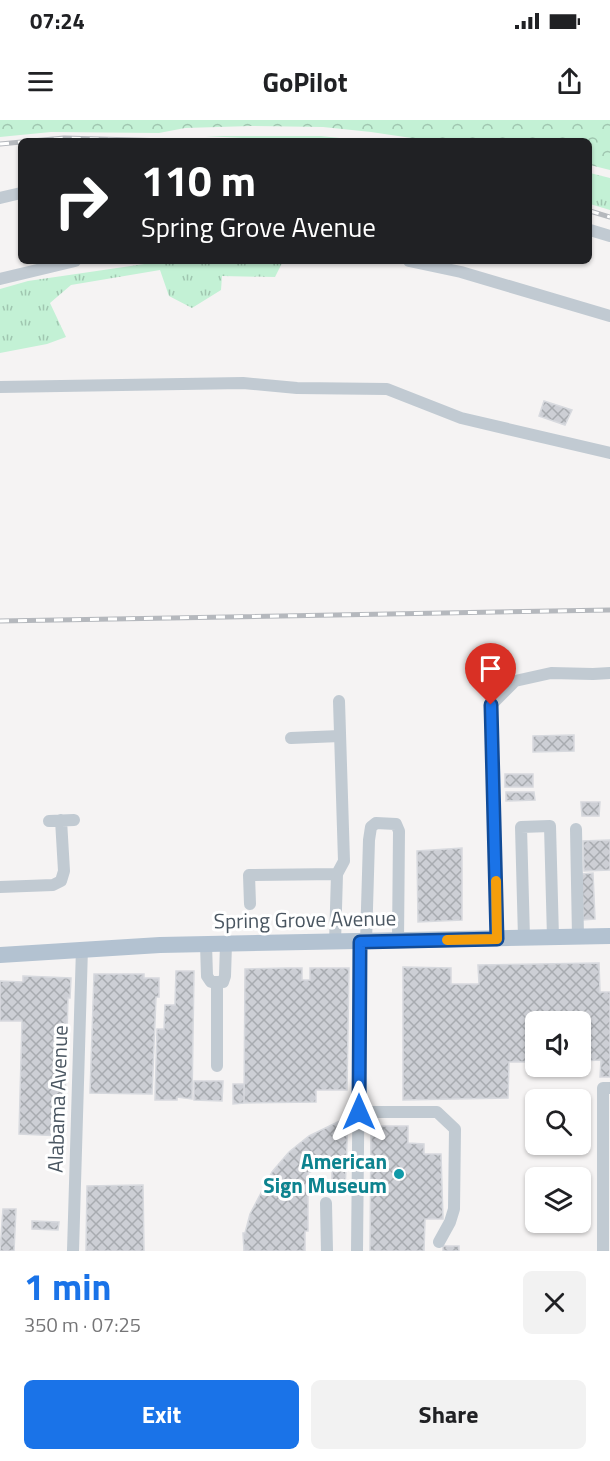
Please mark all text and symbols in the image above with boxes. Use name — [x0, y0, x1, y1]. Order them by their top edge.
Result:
text: 07:24 — [30, 4, 85, 38]
text: GoPilot — [262, 61, 348, 102]
icon: menu — [24, 65, 57, 98]
icon: share — [553, 65, 586, 98]
text: 110 m — [141, 148, 256, 212]
icon: right — [42, 162, 120, 240]
text: Spring Grove Avenue — [141, 206, 376, 247]
pin — [465, 643, 516, 705]
icon: arrive — [474, 652, 507, 685]
street label: Spring Grove Avenue — [213, 901, 397, 937]
map controls — [525, 1011, 591, 1233]
button: sound — [525, 1011, 591, 1077]
street label: Alabama Avenue — [38, 1025, 76, 1173]
position arrow — [327, 1080, 391, 1144]
button: search — [525, 1089, 591, 1155]
place label: American Sign Museum — [263, 1145, 387, 1201]
marker: American Sign Museum — [392, 1167, 406, 1181]
button: layers — [525, 1167, 591, 1233]
text: 1 min — [24, 1259, 111, 1314]
button: close — [523, 1271, 586, 1334]
text: 350 m · 07:25 — [24, 1309, 141, 1340]
button: Exit — [24, 1380, 299, 1449]
button: Share — [311, 1380, 586, 1449]

